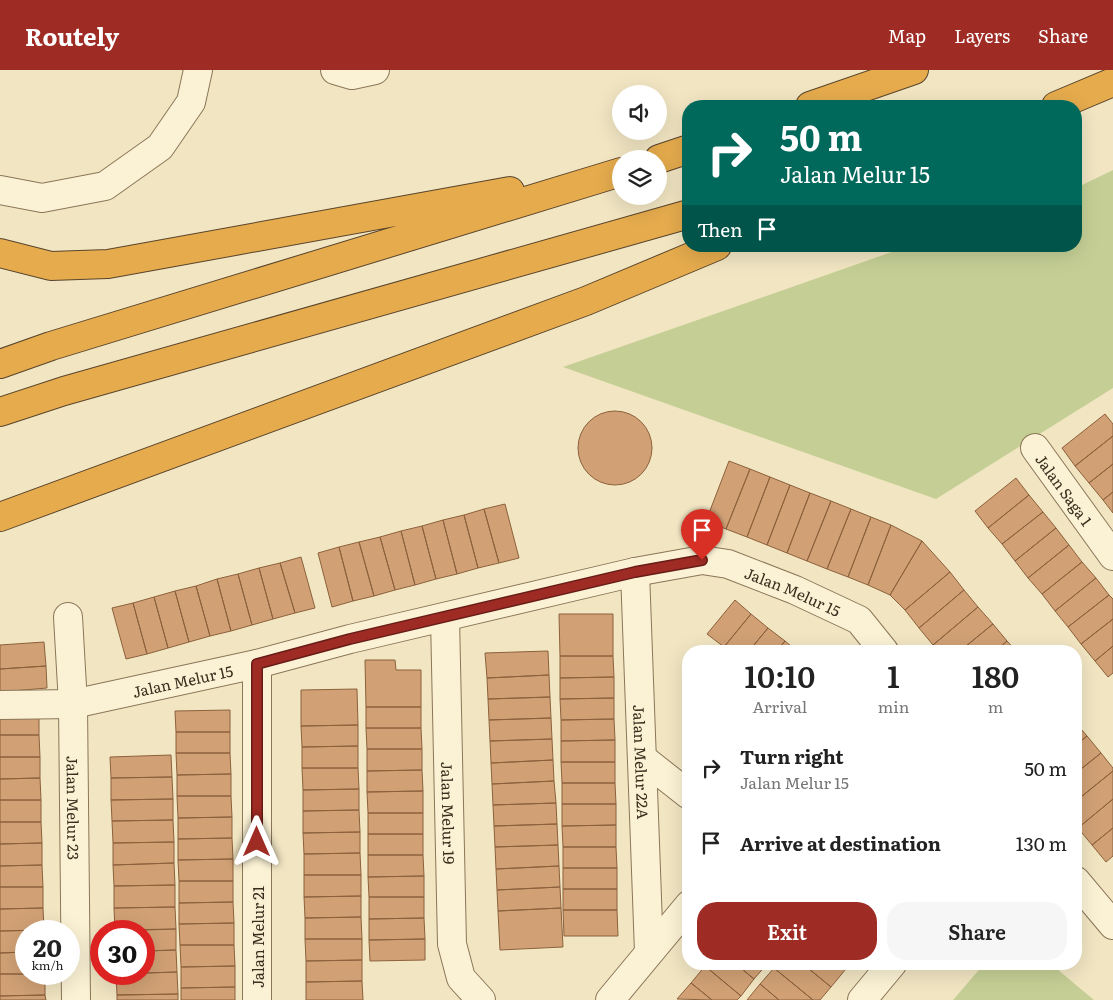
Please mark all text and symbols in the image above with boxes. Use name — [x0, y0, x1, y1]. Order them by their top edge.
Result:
text: Routely — [25, 18, 119, 53]
text: Map — [888, 22, 926, 49]
text: Layers — [954, 22, 1010, 49]
text: Share — [1038, 22, 1088, 49]
map controls — [612, 85, 667, 205]
button: sound — [612, 85, 667, 140]
text: 50 m — [780, 110, 863, 162]
icon: right — [697, 120, 762, 185]
button: layers — [612, 150, 667, 205]
text: Jalan Melur 15 — [780, 157, 930, 190]
text: Then — [697, 215, 743, 243]
icon: arrive — [753, 215, 781, 243]
street label: Jalan Saga 1 — [1031, 448, 1099, 530]
pin — [681, 509, 723, 560]
icon: arrive — [688, 516, 716, 544]
street label: Jalan Melur 15 — [742, 560, 845, 622]
text: 10:10 — [745, 653, 815, 697]
text: 1 — [887, 653, 900, 697]
text: 180 — [972, 653, 1019, 697]
street label: Jalan Melur 15 — [130, 658, 235, 702]
text: Arrival — [753, 694, 807, 718]
text: min — [878, 694, 909, 718]
text: m — [988, 694, 1003, 718]
street label: Jalan Melur 22A — [628, 704, 656, 820]
text: Turn right — [740, 742, 844, 770]
icon: right — [697, 754, 725, 782]
text: 50 m — [1024, 754, 1067, 782]
street label: Jalan Melur 23 — [62, 756, 86, 860]
street label: Jalan Melur 19 — [437, 761, 462, 865]
text: Jalan Melur 15 — [740, 770, 849, 794]
position arrow — [230, 815, 282, 867]
icon: arrive — [697, 829, 725, 857]
text: Arrive at destination — [740, 829, 941, 857]
text: 130 m — [1016, 829, 1067, 857]
street label: Jalan Melur 21 — [246, 886, 269, 988]
button: Exit — [697, 902, 877, 960]
button: Share — [887, 902, 1067, 960]
speed limit sign: 30 — [90, 920, 155, 985]
text: 20 — [33, 928, 62, 965]
text: km/h — [32, 956, 63, 974]

